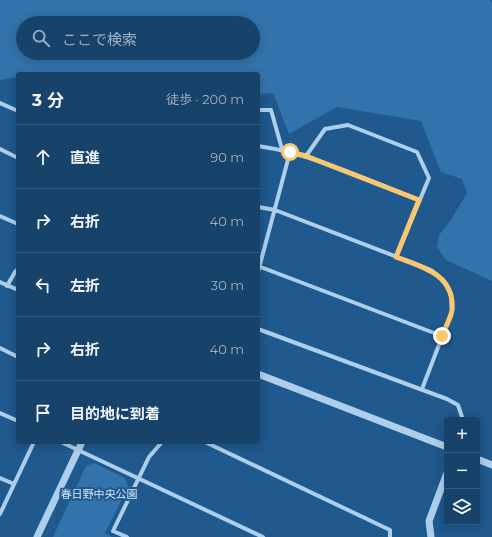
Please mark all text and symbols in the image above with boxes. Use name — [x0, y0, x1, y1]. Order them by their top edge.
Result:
search box — [16, 16, 260, 60]
icon: search — [30, 27, 52, 49]
text: ここで検索 — [62, 30, 137, 49]
text: 3 分 — [32, 90, 64, 110]
text: 徒歩 · 200 m — [166, 91, 244, 107]
route start — [281, 143, 299, 161]
icon: ahead — [32, 146, 54, 168]
text: 直進 — [70, 148, 100, 167]
text: 90 m — [210, 149, 244, 165]
icon: right — [32, 210, 54, 232]
text: 右折 — [70, 212, 100, 231]
text: 40 m — [210, 213, 244, 229]
icon: left — [32, 274, 54, 296]
text: 左折 — [70, 276, 100, 295]
text: 30 m — [211, 277, 244, 293]
route end — [433, 327, 451, 345]
icon: right — [32, 338, 54, 360]
text: 右折 — [70, 340, 100, 359]
text: 40 m — [210, 341, 244, 357]
icon: arrive — [32, 402, 54, 424]
text: 目的地に到着 — [70, 404, 160, 423]
map controls — [444, 417, 480, 525]
button: + — [444, 417, 480, 453]
button: − — [444, 453, 480, 489]
park label: 春日野中央公園 — [61, 487, 138, 501]
button: layers — [444, 489, 480, 525]

